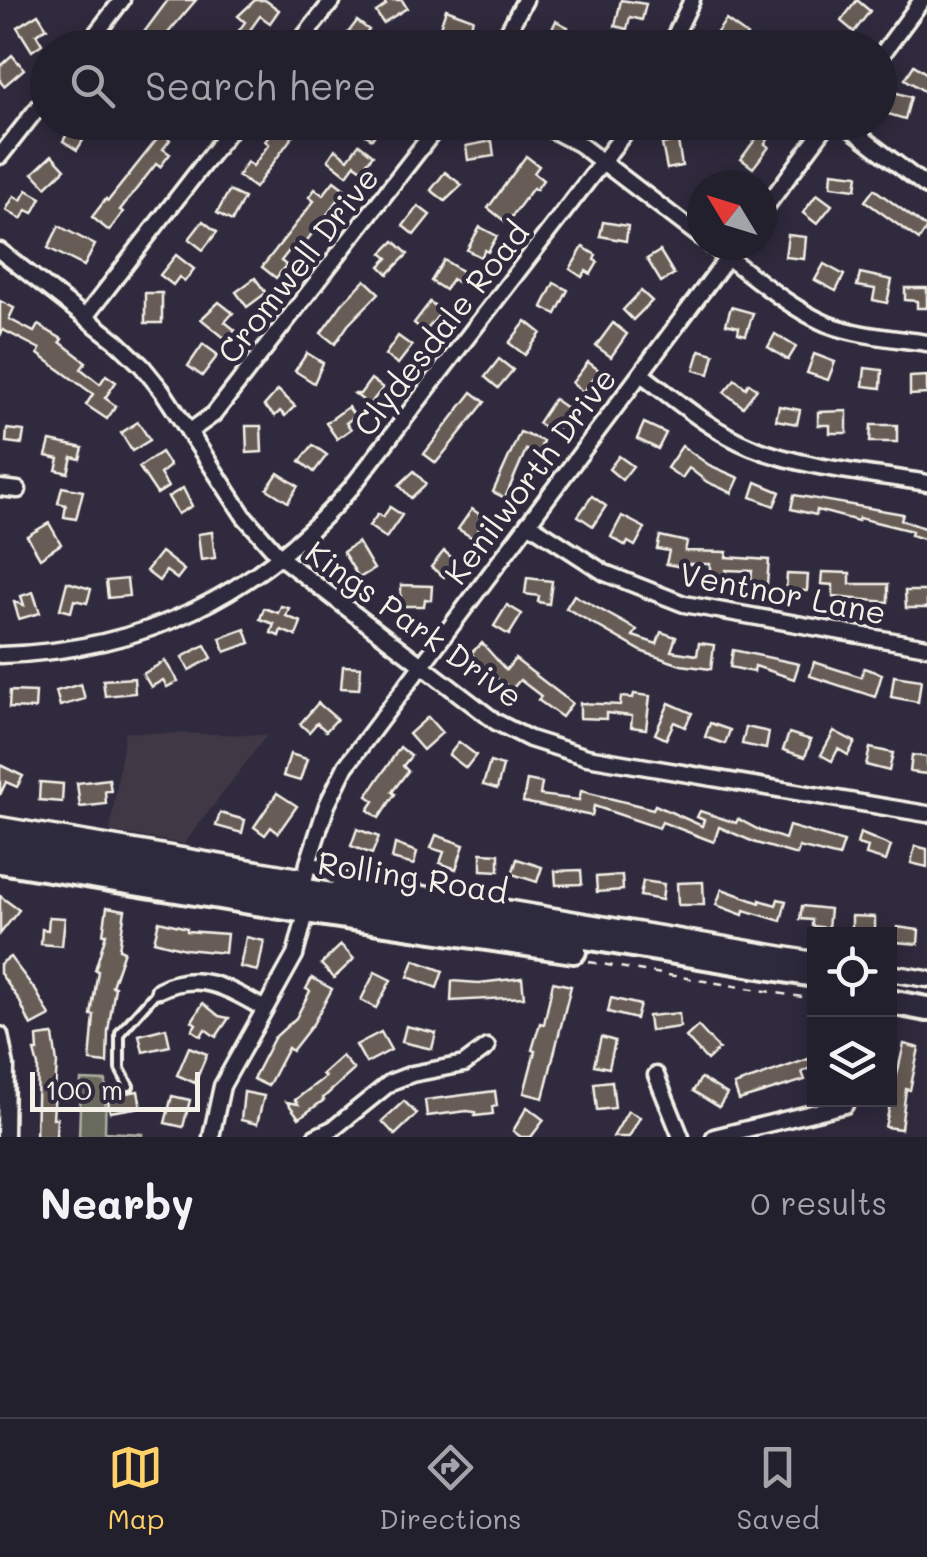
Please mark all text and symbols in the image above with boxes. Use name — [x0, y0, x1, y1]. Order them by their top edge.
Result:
search box — [30, 30, 897, 140]
icon: search — [65, 58, 120, 113]
text: Search here — [145, 60, 376, 110]
street label: Cromwell Drive — [207, 157, 387, 371]
north arrow — [687, 170, 777, 260]
street label: Clydesdale Road — [343, 212, 538, 444]
street label: Kenilworth Drive — [434, 358, 624, 592]
street label: Kings Park Drive — [298, 530, 532, 716]
street label: Ventnor Lane — [676, 551, 890, 633]
street label: Rolling Road — [315, 840, 511, 912]
map controls — [807, 927, 897, 1107]
button: locate — [807, 927, 897, 1017]
button: layers — [807, 1017, 897, 1107]
scale bar — [30, 1067, 200, 1112]
text: 100 m — [45, 1071, 123, 1107]
text: Nearby — [40, 1175, 194, 1230]
text: 0 results — [750, 1181, 887, 1223]
tab: Map — [107, 1440, 164, 1536]
tab: Directions — [379, 1440, 522, 1536]
tab: Saved — [736, 1440, 820, 1536]

